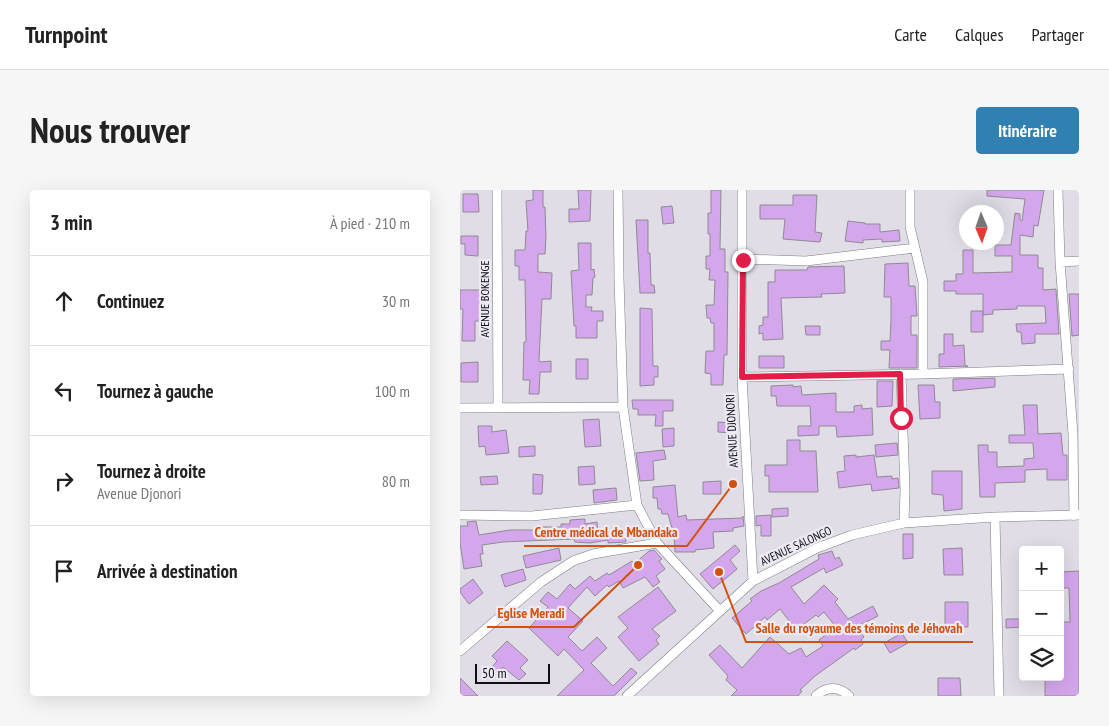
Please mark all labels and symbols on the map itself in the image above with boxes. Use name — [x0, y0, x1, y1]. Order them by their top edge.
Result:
north arrow — [959, 205, 1004, 250]
route end — [732, 249, 755, 272]
street label: AVENUE BOKENGE — [477, 260, 492, 338]
street label: AVENUE DJONORI — [722, 394, 741, 468]
route start — [890, 407, 913, 430]
callout: Centre médical de Mbandaka — [524, 517, 687, 546]
street label: AVENUE SALONGO — [758, 522, 834, 569]
text: Centre médical de Mbandaka — [534, 523, 678, 541]
callout: Eglise Meradi — [487, 598, 574, 627]
text: Eglise Meradi — [497, 604, 565, 622]
callout: Salle du royaume des témoins de Jéhovah — [746, 613, 973, 642]
text: Salle du royaume des témoins de Jéhovah — [756, 619, 962, 637]
scale bar — [475, 661, 550, 684]

